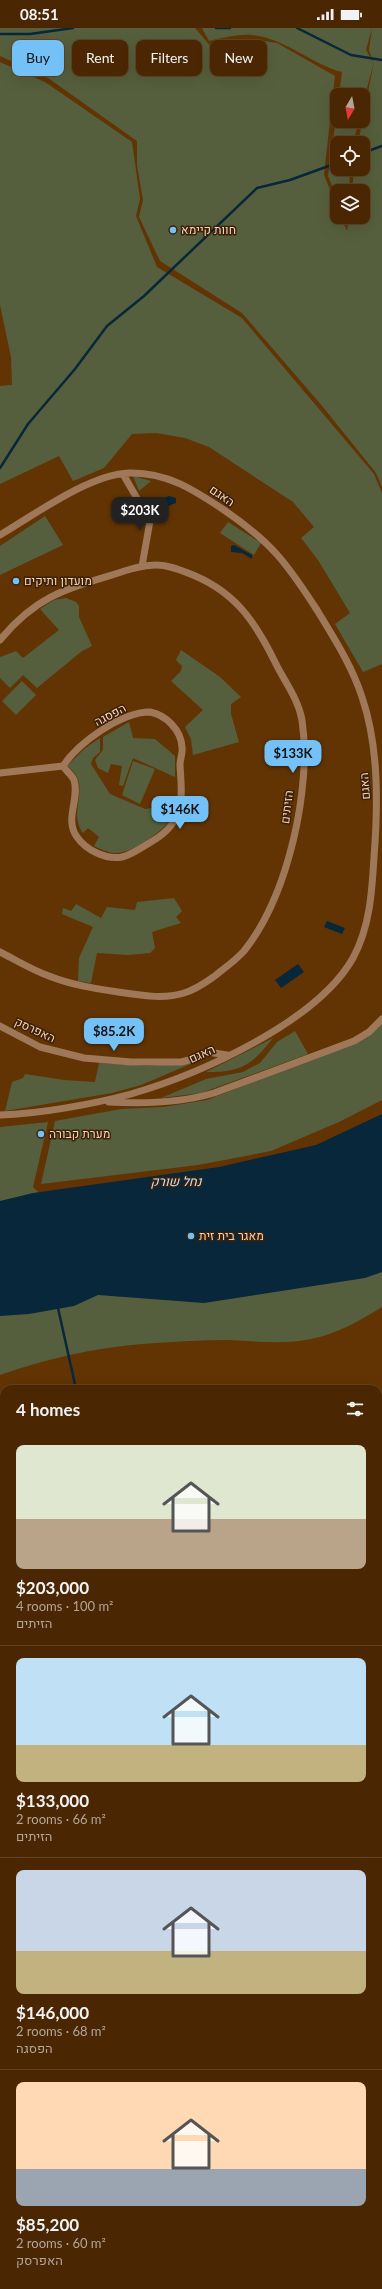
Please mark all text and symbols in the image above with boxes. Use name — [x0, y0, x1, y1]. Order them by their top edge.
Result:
text: 08:51 — [20, 5, 59, 23]
chip: Buy — [12, 40, 64, 76]
chip: Rent — [72, 40, 128, 76]
chip: Filters — [136, 40, 202, 76]
chip: New — [210, 40, 267, 76]
north arrow — [330, 88, 370, 128]
map controls — [330, 88, 370, 224]
button: locate — [330, 136, 370, 176]
button: layers — [330, 184, 370, 224]
place label: חוות קיימא — [181, 222, 236, 237]
marker: חוות קיימא — [168, 225, 178, 235]
street label: האגם — [207, 482, 238, 509]
pin: $203K — [112, 497, 168, 531]
text: $203K — [120, 502, 160, 518]
place label: מועדון ותיקים — [24, 573, 92, 588]
marker: מועדון ותיקים — [11, 576, 21, 586]
street label: הפסגה — [91, 700, 128, 729]
pin: $133K — [265, 740, 321, 774]
text: $133K — [273, 745, 313, 761]
street label: האגם — [356, 772, 373, 800]
street label: הזיתים — [277, 789, 296, 825]
pin: $146K — [152, 796, 208, 830]
text: $146K — [160, 801, 200, 817]
street label: האפרסק — [12, 1014, 58, 1045]
pin: $85.2K — [81, 1018, 147, 1052]
text: $85.2K — [93, 1023, 135, 1039]
street label: האגם — [186, 1041, 217, 1066]
place label: מערת קבורה — [49, 1126, 110, 1141]
marker: מערת קבורה — [36, 1129, 46, 1139]
water label: נחל שורק — [151, 1173, 203, 1189]
place label: מאגר בית זית — [199, 1228, 264, 1243]
marker: מאגר בית זית — [186, 1231, 196, 1241]
icon: filters — [344, 1398, 366, 1420]
text: 4 homes — [16, 1399, 80, 1420]
icon: home — [155, 1471, 227, 1543]
text: $203,000 — [16, 1577, 89, 1598]
text: 4 rooms · 100 m² — [16, 1598, 113, 1614]
text: הזיתים — [16, 1615, 52, 1631]
icon: home — [155, 1684, 227, 1756]
text: $133,000 — [16, 1790, 89, 1811]
text: 2 rooms · 66 m² — [16, 1811, 106, 1827]
text: הזיתים — [16, 1828, 52, 1844]
icon: home — [155, 1896, 227, 1968]
text: $146,000 — [16, 2002, 89, 2023]
text: 2 rooms · 68 m² — [16, 2023, 106, 2039]
text: הפסגה — [16, 2040, 53, 2056]
icon: home — [155, 2108, 227, 2180]
text: $85,200 — [16, 2214, 79, 2235]
text: 2 rooms · 60 m² — [16, 2235, 106, 2251]
text: האפרסק — [16, 2252, 63, 2268]

